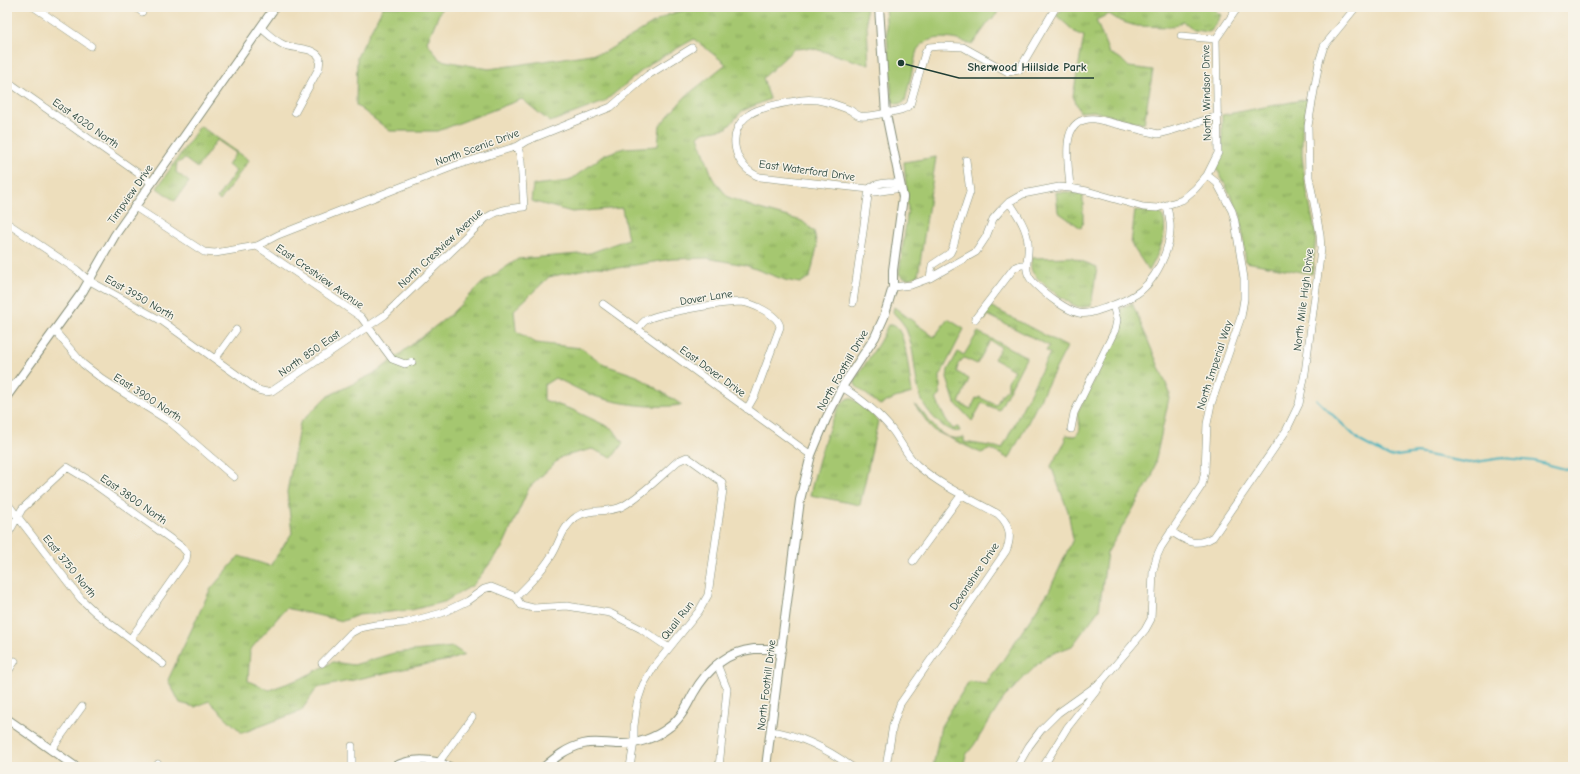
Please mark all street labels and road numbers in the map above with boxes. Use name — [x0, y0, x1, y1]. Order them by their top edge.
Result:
street label: North Windsor Drive — [1199, 44, 1214, 141]
street label: East 4020 North — [50, 96, 122, 151]
street label: North Scenic Drive — [433, 126, 521, 169]
street label: East Waterford Drive — [758, 157, 856, 184]
street label: Timpview Drive — [105, 162, 156, 227]
street label: North Crestview Avenue — [395, 206, 486, 291]
street label: East Crestview Avenue — [273, 241, 367, 312]
street label: North Mile High Drive — [1291, 248, 1316, 352]
street label: East 3950 North — [103, 272, 177, 323]
street label: Dover Lane — [679, 287, 734, 308]
street label: North Imperial Way — [1194, 319, 1235, 411]
street label: North 850 East — [276, 327, 343, 379]
street label: North Foothill Drive — [814, 327, 871, 413]
street label: East Dover Drive — [677, 343, 748, 400]
street label: East 3900 North — [111, 371, 184, 424]
street label: East 3800 North — [98, 472, 170, 527]
street label: East 3750 North — [40, 532, 99, 601]
street label: Devonshire Drive — [947, 540, 1002, 613]
street label: Quail Run — [658, 598, 697, 642]
street label: North Foothill Drive — [754, 639, 779, 731]

